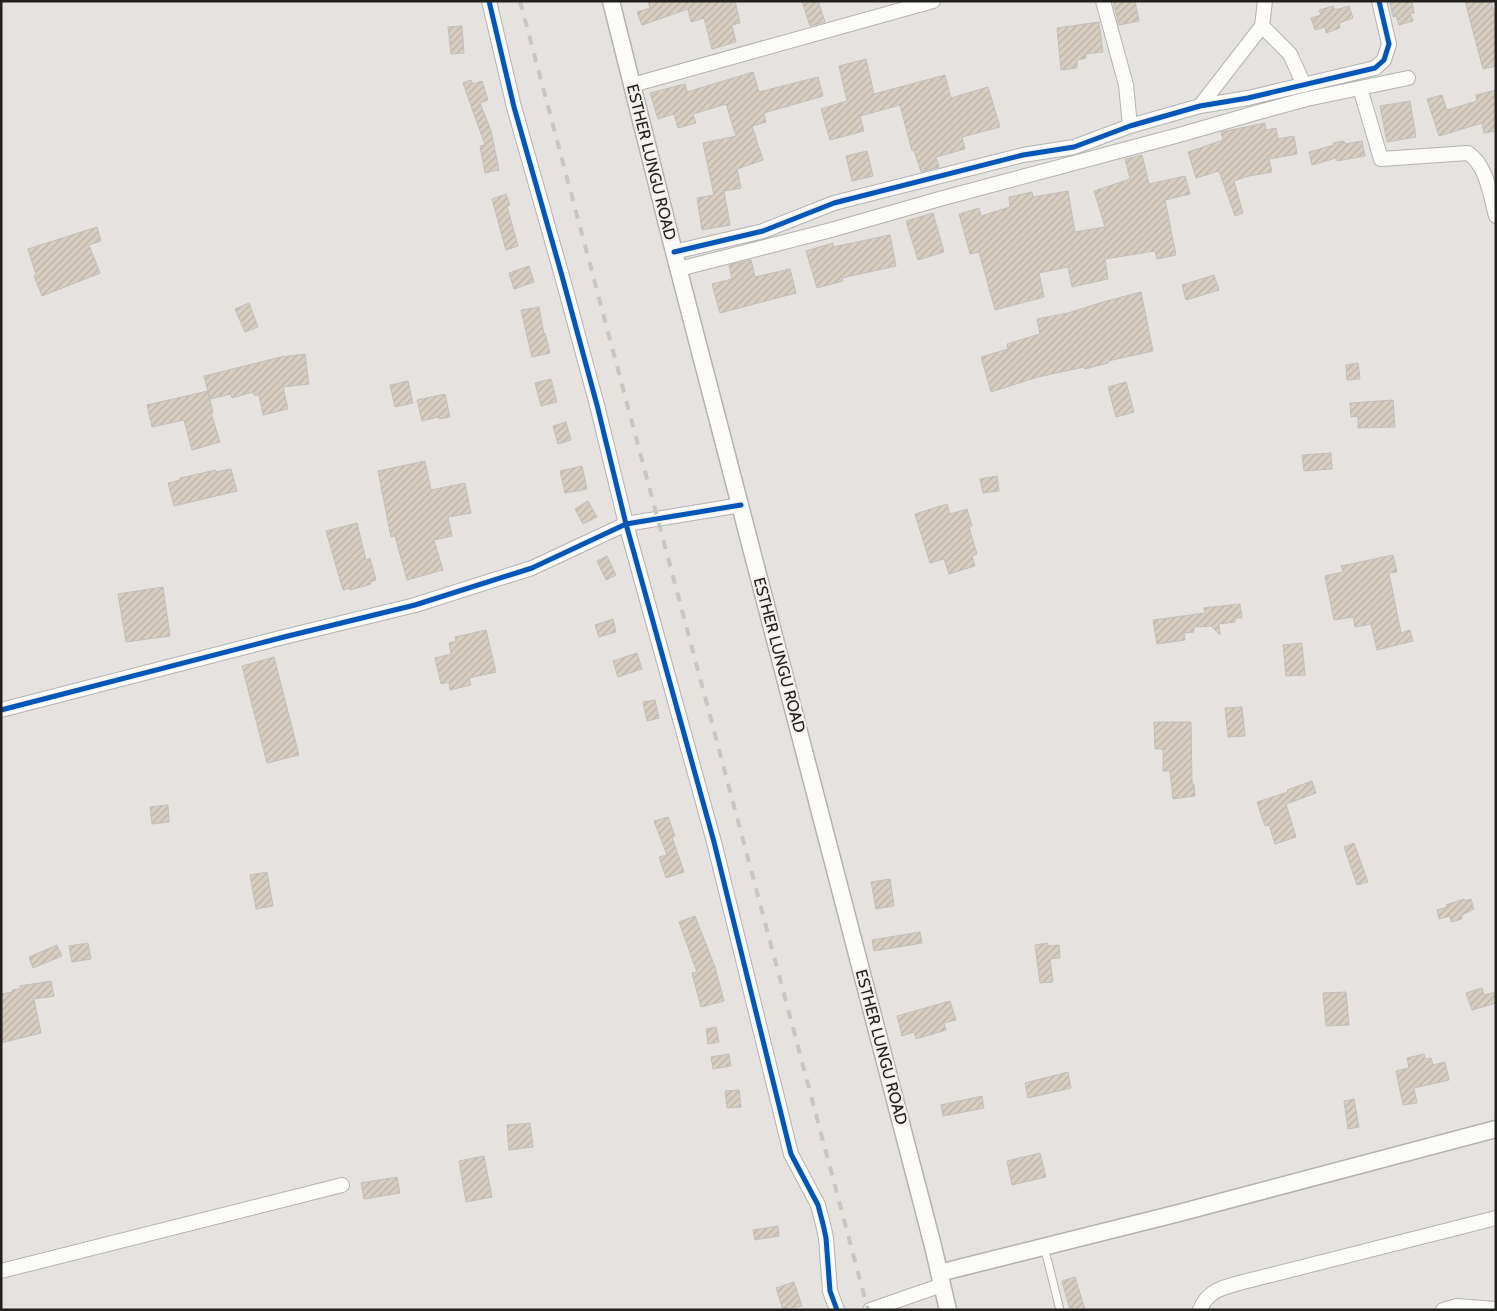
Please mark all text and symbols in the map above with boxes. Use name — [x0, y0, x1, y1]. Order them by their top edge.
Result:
street label: ESTHER LUNGU ROAD — [623, 82, 680, 242]
street label: ESTHER LUNGU ROAD — [750, 575, 809, 735]
street label: ESTHER LUNGU ROAD — [852, 967, 911, 1127]

